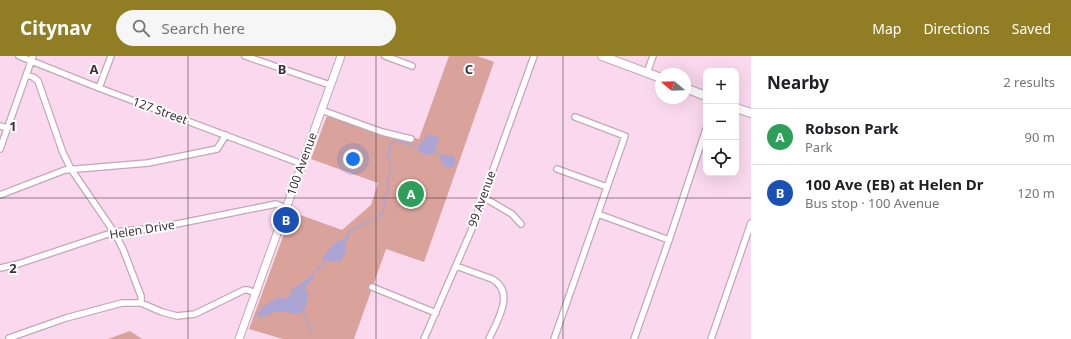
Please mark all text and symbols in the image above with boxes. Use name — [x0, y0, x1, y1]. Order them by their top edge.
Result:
search box — [116, 10, 396, 46]
text: Citynav — [20, 15, 92, 41]
icon: search — [130, 17, 152, 39]
text: Search here — [162, 18, 245, 38]
text: Map — [872, 19, 901, 38]
text: Directions — [923, 19, 990, 38]
text: Saved — [1012, 19, 1051, 38]
text: A — [90, 60, 99, 78]
text: B — [278, 60, 286, 78]
text: C — [465, 60, 473, 78]
north arrow — [655, 68, 691, 104]
map controls — [703, 68, 739, 176]
button: + — [703, 68, 739, 104]
text: Nearby — [767, 71, 829, 94]
text: 2 results — [1003, 73, 1055, 91]
street label: 127 Street — [130, 93, 191, 129]
button: − — [703, 104, 739, 140]
text: 1 — [9, 117, 17, 135]
text: Robson Park — [805, 118, 899, 138]
text: A — [776, 128, 785, 146]
text: 90 m — [1025, 128, 1055, 146]
street label: 100 Avenue — [282, 130, 321, 198]
text: Park — [805, 138, 832, 156]
button: locate — [703, 140, 739, 176]
your location — [343, 149, 363, 169]
street label: 99 Avenue — [463, 168, 500, 229]
text: 100 Ave (EB) at Helen Dr — [805, 174, 983, 194]
pin: A — [398, 179, 424, 209]
text: B — [776, 184, 784, 202]
text: 120 m — [1017, 184, 1055, 202]
text: Bus stop · 100 Avenue — [805, 194, 939, 212]
pin: B — [273, 205, 299, 235]
street label: Helen Drive — [108, 216, 176, 243]
text: 2 — [9, 259, 17, 277]

